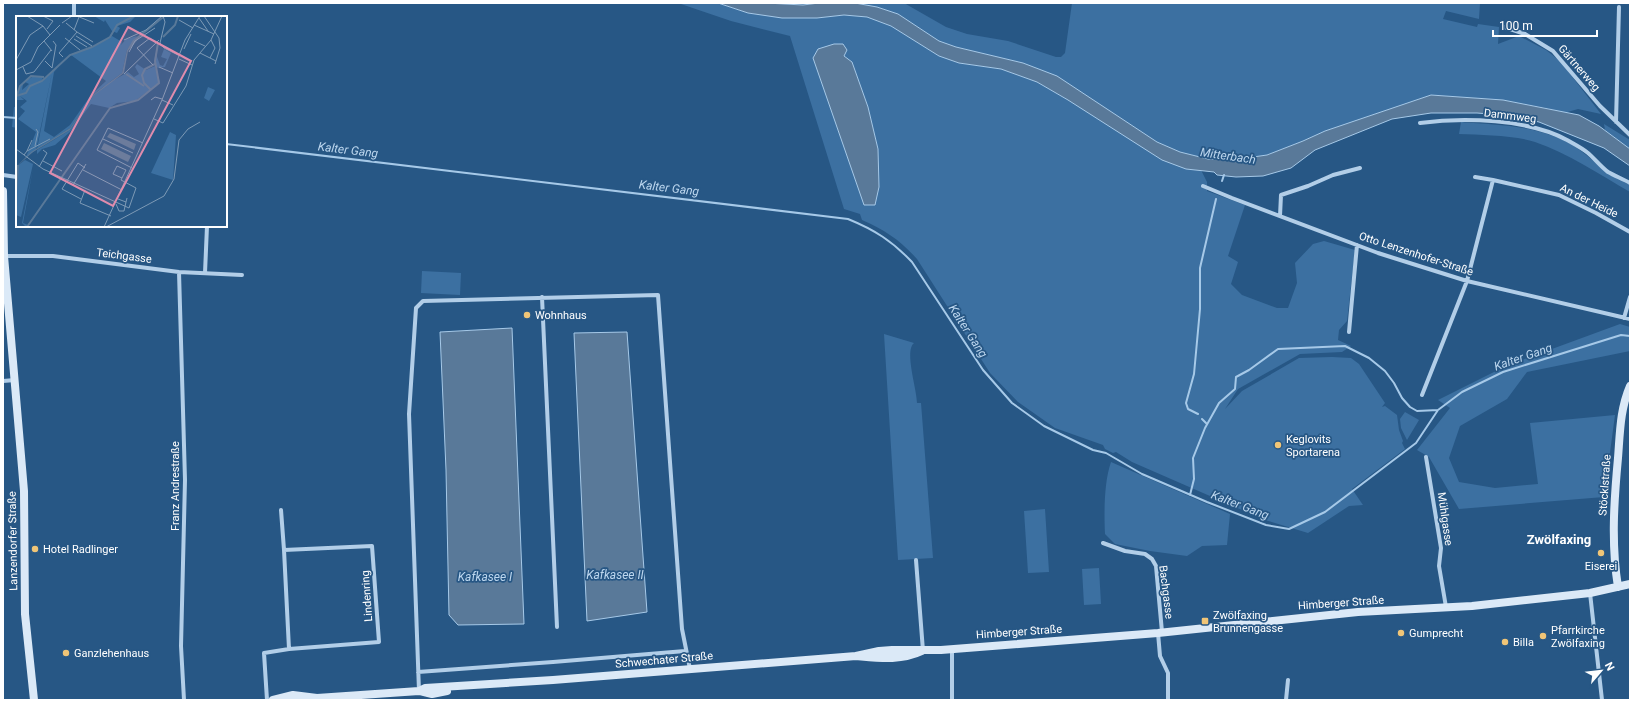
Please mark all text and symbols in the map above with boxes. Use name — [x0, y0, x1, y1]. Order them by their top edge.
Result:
scale bar — [1493, 12, 1597, 38]
inset map — [16, 16, 227, 227]
text: 100 m — [1499, 19, 1533, 33]
street label: Gärtnerweg — [1555, 42, 1603, 94]
street label: Dammweg — [1483, 106, 1537, 126]
water label: Kalter Gang — [317, 139, 379, 161]
water label: Mitterbach — [1199, 145, 1257, 167]
water label: Kalter Gang — [638, 177, 700, 199]
street label: An der Heide — [1558, 181, 1620, 221]
street label: Otto Lenzenhofer-Straße — [1357, 229, 1475, 279]
street label: Teichgasse — [96, 246, 153, 266]
water label: Kalter Gang — [946, 302, 991, 361]
place label: Wohnhaus — [535, 309, 587, 322]
marker: Wohnhaus — [522, 310, 532, 320]
water label: Kalter Gang — [1492, 340, 1554, 373]
place label: Keglovits Sportarena — [1286, 433, 1340, 459]
marker: Keglovits Sportarena — [1273, 440, 1283, 450]
street label: Franz Andrestraße — [169, 441, 182, 531]
street label: Stöcklstraße — [1596, 454, 1614, 516]
water label: Kalter Gang — [1209, 488, 1271, 523]
street label: Lanzendorfer Straße — [6, 491, 20, 591]
street label: Mühlgasse — [1435, 491, 1455, 547]
district label: Zwölfaxing — [1527, 532, 1591, 547]
place label: Hotel Radlinger — [43, 543, 118, 556]
marker: Hotel Radlinger — [30, 544, 40, 554]
marker: Eiserei — [1596, 548, 1606, 558]
place label: Eiserei — [1585, 560, 1617, 573]
street label: Bachgasse — [1156, 564, 1176, 620]
water label: Kafkasee II — [586, 568, 645, 582]
street label: Lindenring — [359, 570, 375, 622]
water label: Kafkasee I — [458, 570, 513, 584]
street label: Himberger Straße — [1298, 593, 1385, 612]
place label: Zwölfaxing Brunnengasse — [1213, 609, 1283, 635]
marker: Zwölfaxing Brunnengasse — [1200, 616, 1210, 626]
street label: Himberger Straße — [976, 622, 1063, 641]
place label: Pfarrkirche Zwölfaxing — [1551, 624, 1605, 650]
place label: Gumprecht — [1409, 627, 1464, 640]
marker: Gumprecht — [1396, 628, 1406, 638]
marker: Pfarrkirche Zwölfaxing — [1538, 631, 1548, 641]
place label: Billa — [1513, 636, 1534, 649]
marker: Billa — [1500, 637, 1510, 647]
place label: Ganzlehenhaus — [74, 647, 150, 660]
marker: Ganzlehenhaus — [61, 648, 71, 658]
street label: Schwechater Straße — [615, 649, 714, 671]
north arrow — [1581, 651, 1621, 691]
text: N — [1602, 660, 1617, 673]

